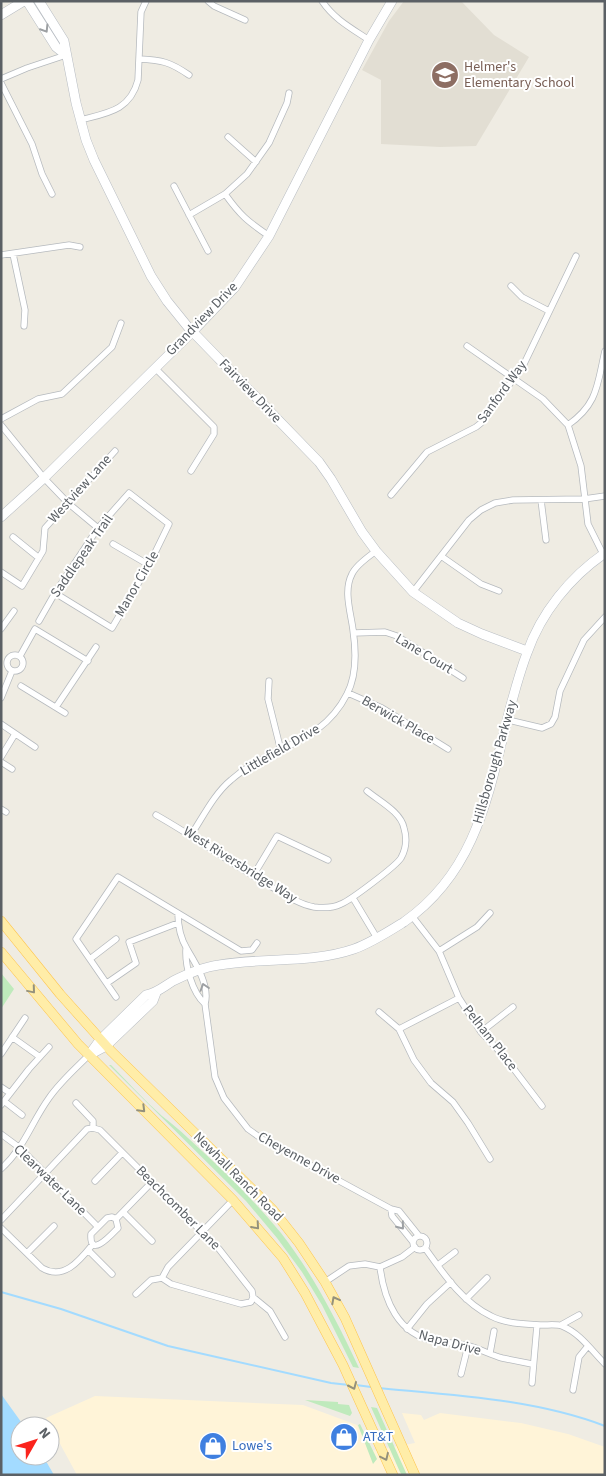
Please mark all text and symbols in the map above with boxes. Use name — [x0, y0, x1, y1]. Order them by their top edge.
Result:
one-way arrow — [39, 24, 49, 33]
place label: Helmer's Elementary School — [464, 57, 575, 93]
school or university icon: Helmer's Elementary School — [430, 60, 460, 90]
street label: Grandview Drive — [162, 278, 243, 360]
street label: Fairview Drive — [214, 354, 286, 428]
street label: Sanford Way — [472, 356, 532, 428]
street label: Westview Lane — [44, 450, 116, 528]
street label: Saddlepeak Trail — [46, 510, 118, 602]
street label: Manor Circle — [110, 547, 164, 621]
street label: Lane Court — [391, 629, 457, 679]
street label: Berwick Place — [358, 691, 438, 749]
street label: Hillsborough Parkway — [468, 697, 522, 826]
street label: Littlefield Drive — [237, 719, 324, 781]
street label: West Riversbridge Way — [179, 822, 301, 909]
one-way arrow — [200, 983, 210, 992]
one-way arrow — [27, 984, 35, 993]
street label: Pelham Place — [458, 1001, 522, 1075]
one-way arrow — [137, 1104, 146, 1113]
street label: Newhall Ranch Road — [188, 1127, 288, 1227]
street label: Cheyenne Drive — [254, 1127, 344, 1189]
street label: Clearwater Lane — [9, 1140, 91, 1220]
street label: Beachcomber Lane — [131, 1161, 225, 1255]
one-way arrow — [250, 1220, 258, 1229]
one-way arrow — [395, 1221, 404, 1230]
one-way arrow — [331, 1296, 341, 1305]
street label: Napa Drive — [417, 1325, 483, 1361]
one-way arrow — [346, 1381, 357, 1390]
north arrow — [10, 1416, 60, 1466]
shop icon: AT&T — [329, 1422, 359, 1452]
text: N — [34, 1424, 55, 1443]
place label: AT&T — [363, 1427, 394, 1447]
shop icon: Lowe's — [198, 1431, 228, 1461]
place label: Lowe's — [232, 1436, 272, 1456]
one-way arrow — [379, 1451, 389, 1460]

